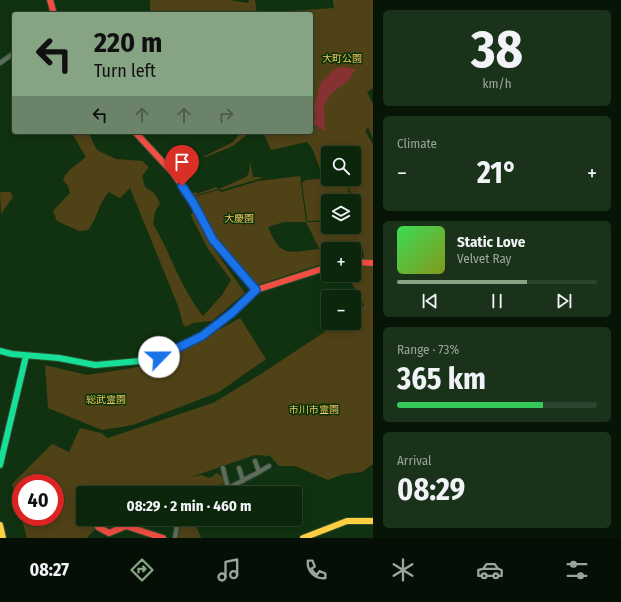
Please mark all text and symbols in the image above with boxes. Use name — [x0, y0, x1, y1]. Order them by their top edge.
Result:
text: 38 — [471, 18, 523, 81]
text: 220 m — [94, 26, 162, 59]
icon: left — [28, 28, 80, 80]
park label: 大町公園 — [322, 53, 362, 65]
text: Turn left — [94, 60, 156, 82]
text: km/h — [483, 76, 512, 91]
icon: left — [89, 104, 111, 126]
icon: ahead — [131, 104, 153, 126]
icon: ahead — [173, 104, 195, 126]
icon: right — [215, 104, 237, 126]
text: Climate — [397, 136, 437, 151]
pin — [165, 145, 199, 186]
map controls — [321, 146, 361, 330]
button: search — [321, 146, 361, 186]
icon: arrive — [171, 151, 193, 173]
text: 21° — [477, 155, 517, 191]
text: − — [397, 160, 407, 187]
text: + — [587, 160, 597, 187]
button: layers — [321, 194, 361, 234]
park label: 大慶園 — [224, 213, 254, 225]
text: Static Love — [457, 233, 525, 251]
button: + — [321, 242, 361, 282]
text: Velvet Ray — [457, 251, 511, 266]
button: − — [321, 290, 361, 330]
icon: previous — [419, 290, 441, 312]
icon: pause — [486, 290, 508, 312]
icon: next — [553, 290, 575, 312]
position arrow — [138, 336, 180, 378]
text: Range · 73% — [397, 342, 459, 357]
text: 365 km — [397, 361, 486, 397]
park label: 総武霊園 — [86, 394, 126, 406]
park label: 市川市霊園 — [289, 404, 339, 416]
text: Arrival — [397, 453, 431, 468]
text: 08:29 — [397, 472, 465, 508]
speed limit sign: 40 — [12, 474, 64, 526]
text: 08:29 · 2 min · 460 m — [126, 497, 252, 515]
icon: directions — [128, 556, 156, 584]
icon: music — [215, 556, 243, 584]
icon: phone — [302, 556, 330, 584]
icon: climate — [389, 556, 417, 584]
icon: car — [476, 556, 504, 584]
icon: filters — [563, 556, 591, 584]
text: 08:27 — [30, 559, 69, 581]

